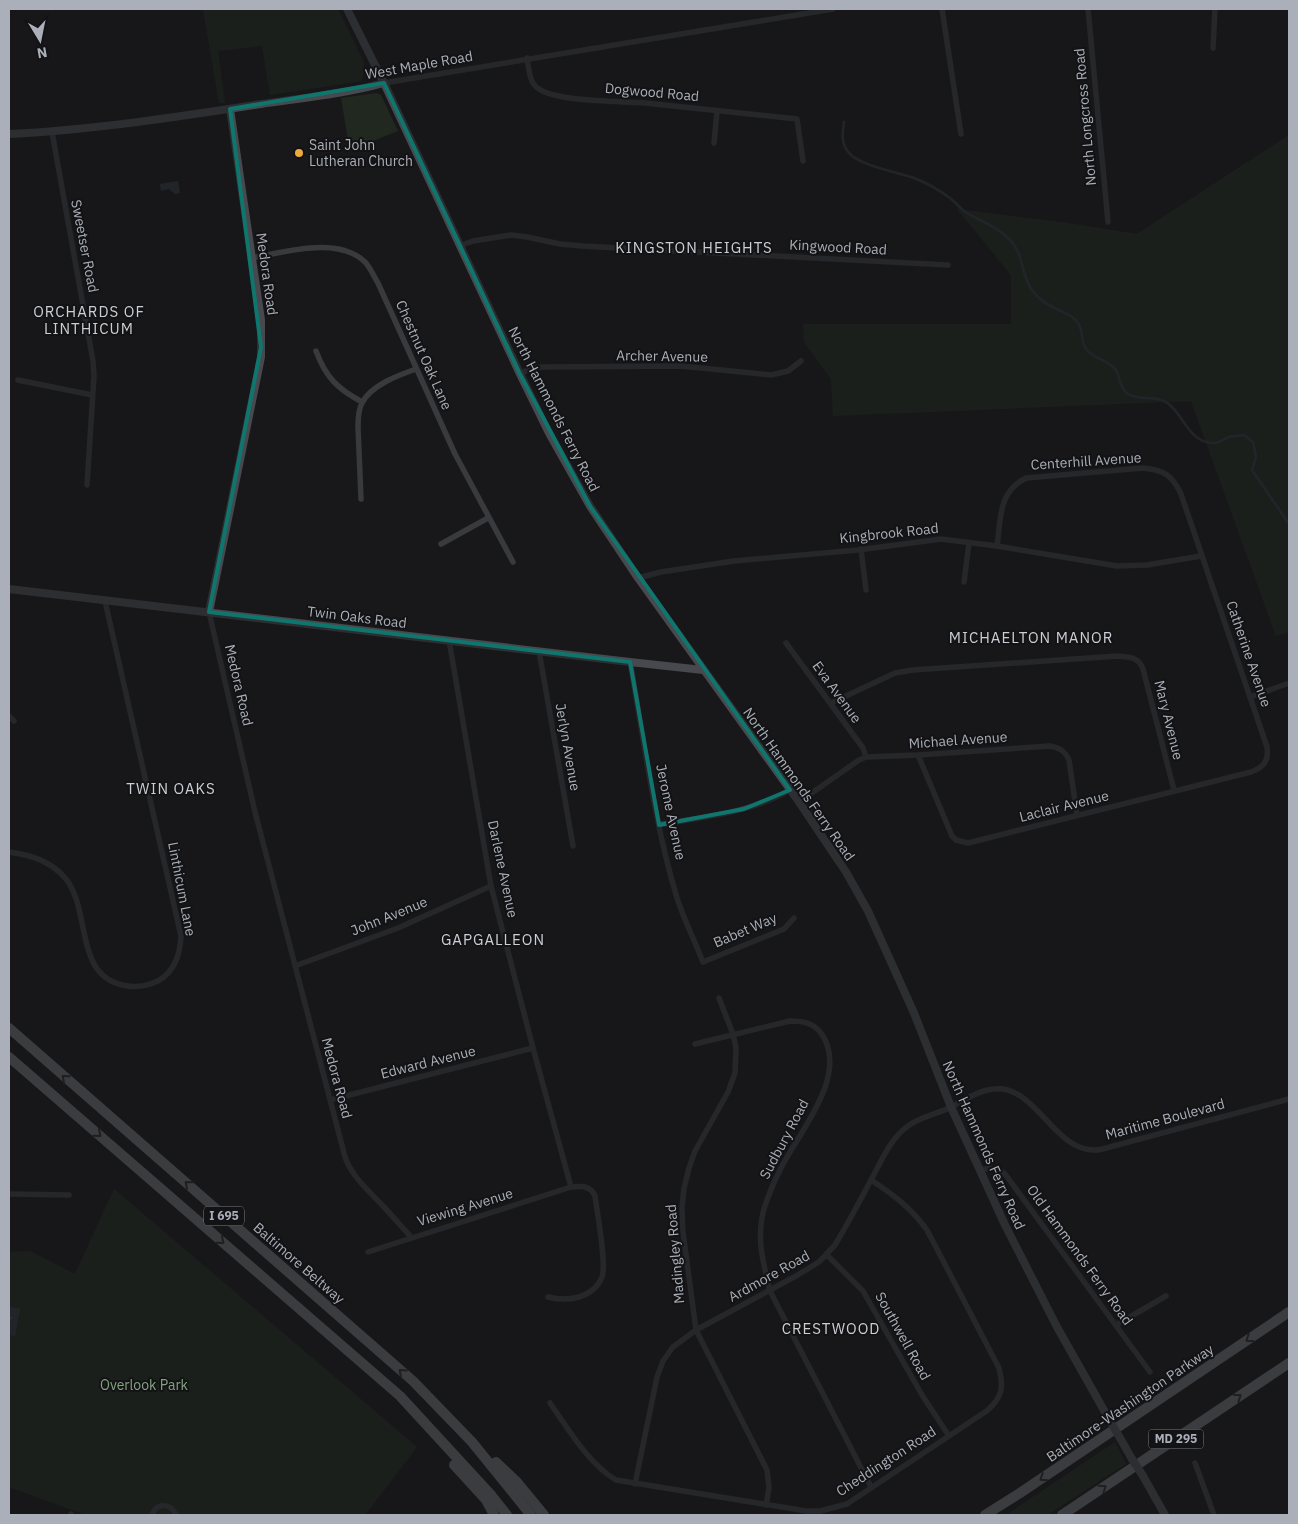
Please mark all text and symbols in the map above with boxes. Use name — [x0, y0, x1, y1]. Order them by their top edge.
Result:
north arrow — [15, 15, 65, 65]
text: N — [36, 43, 49, 63]
street label: West Maple Road — [364, 47, 474, 83]
street label: North Longcross Road — [1070, 47, 1100, 187]
street label: Dogwood Road — [604, 79, 700, 105]
place label: Saint John Lutheran Church — [309, 136, 413, 170]
marker: Saint John Lutheran Church — [293, 147, 305, 159]
street label: Sweetser Road — [67, 198, 103, 294]
street label: Medora Road — [252, 232, 282, 316]
street label: Kingwood Road — [789, 235, 887, 259]
district label: KINGSTON HEIGHTS — [615, 238, 773, 257]
street label: Chestnut Oak Lane — [392, 297, 456, 413]
district label: ORCHARDS OF LINTHICUM — [33, 302, 145, 338]
street label: North Hammonds Ferry Road — [504, 323, 604, 495]
street label: Archer Avenue — [616, 346, 708, 366]
street label: Centerhill Avenue — [1030, 448, 1142, 474]
street label: Kingbrook Road — [839, 519, 939, 547]
street label: Catherine Avenue — [1222, 599, 1276, 710]
street label: Twin Oaks Road — [306, 602, 408, 632]
district label: MICHAELTON MANOR — [949, 628, 1113, 647]
street label: Medora Road — [221, 643, 257, 727]
street label: Eva Avenue — [808, 657, 866, 727]
street label: Mary Avenue — [1150, 678, 1188, 762]
street label: Jerlyn Avenue — [551, 702, 585, 793]
street label: North Hammonds Ferry Road — [739, 704, 859, 864]
street label: Michael Avenue — [908, 728, 1008, 752]
street label: Jerome Avenue — [652, 762, 690, 862]
district label: TWIN OAKS — [126, 779, 216, 798]
street label: Laclair Avenue — [1017, 786, 1111, 826]
street label: Darlene Avenue — [484, 819, 522, 920]
street label: Linthicum Lane — [164, 840, 200, 938]
street label: John Avenue — [348, 892, 430, 940]
street label: Babet Way — [710, 909, 780, 951]
district label: GAPGALLEON — [441, 930, 545, 949]
street label: Medora Road — [318, 1036, 356, 1120]
street label: Edward Avenue — [379, 1041, 478, 1083]
street label: North Hammonds Ferry Road — [939, 1058, 1029, 1232]
one-way arrow — [62, 1074, 71, 1083]
street label: Maritime Boulevard — [1103, 1094, 1227, 1144]
street label: Sudbury Road — [755, 1096, 813, 1182]
one-way arrow — [93, 1129, 102, 1138]
one-way arrow — [185, 1181, 194, 1190]
street label: Old Hammonds Ferry Road — [1023, 1181, 1137, 1329]
street label: Viewing Avenue — [415, 1184, 515, 1230]
street label: Madingley Road — [662, 1204, 688, 1304]
road number: I 695 — [204, 1206, 244, 1226]
street label: Baltimore Beltway — [250, 1218, 348, 1308]
one-way arrow — [216, 1235, 225, 1244]
street label: Ardmore Road — [725, 1246, 813, 1306]
street label: Southwell Road — [871, 1289, 935, 1383]
district label: CRESTWOOD — [782, 1319, 880, 1338]
one-way arrow — [1245, 1333, 1255, 1342]
street label: Baltimore-Washington Parkway — [1043, 1340, 1217, 1466]
one-way arrow — [399, 1369, 408, 1378]
park label: Overlook Park — [100, 1376, 189, 1394]
one-way arrow — [1232, 1394, 1241, 1404]
street label: Cheddington Road — [833, 1422, 939, 1500]
road number: MD 295 — [1148, 1430, 1204, 1448]
one-way arrow — [1040, 1471, 1049, 1481]
one-way arrow — [1097, 1485, 1106, 1494]

